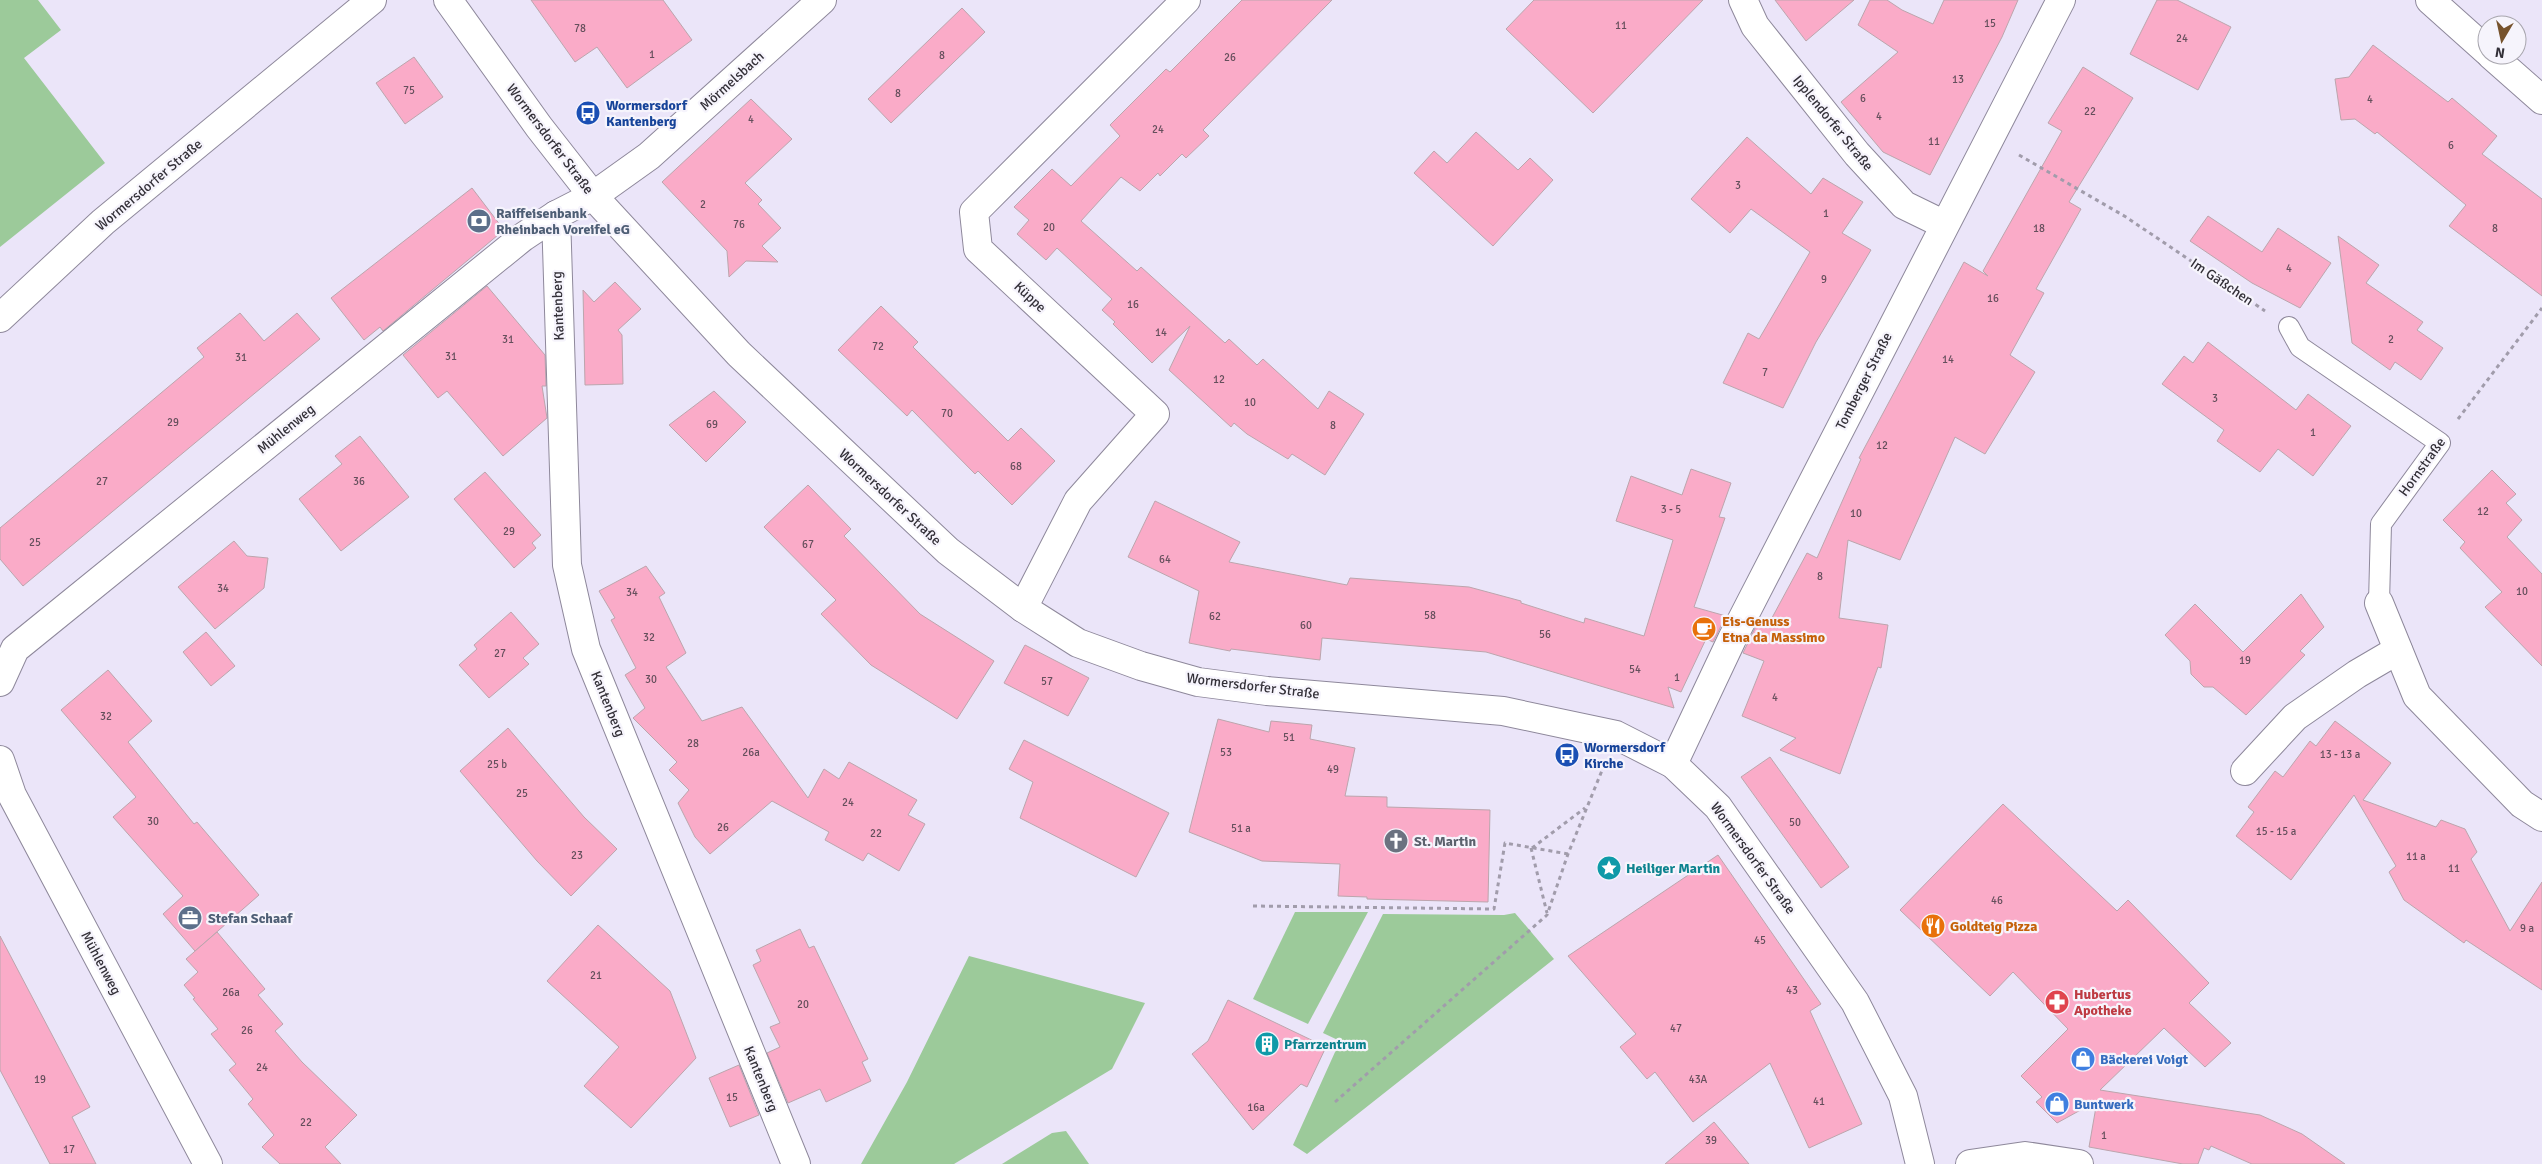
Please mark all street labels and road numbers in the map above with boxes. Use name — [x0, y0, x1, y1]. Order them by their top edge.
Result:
street label: Mörmelsbach — [696, 48, 768, 114]
street label: Ipplendorfer Straße — [1789, 72, 1877, 174]
street label: Wormersdorfer Straße — [503, 80, 597, 198]
street label: Wormersdorfer Straße — [92, 135, 206, 235]
street label: Im Gäßchen — [2187, 255, 2257, 309]
street label: Kantenberg — [548, 271, 568, 341]
street label: Küppe — [1010, 278, 1050, 316]
street label: Tomberger Straße — [1832, 330, 1896, 432]
street label: Mühlenweg — [254, 401, 318, 457]
street label: Hornstraße — [2395, 434, 2449, 500]
street label: Wormersdorfer Straße — [835, 445, 945, 549]
street label: Kantenberg — [587, 669, 629, 739]
street label: Wormersdorfer Straße — [1186, 669, 1320, 703]
street label: Wormersdorfer Straße — [1707, 799, 1799, 917]
street label: Mühlenweg — [77, 928, 125, 998]
street label: Kantenberg — [740, 1044, 782, 1114]

